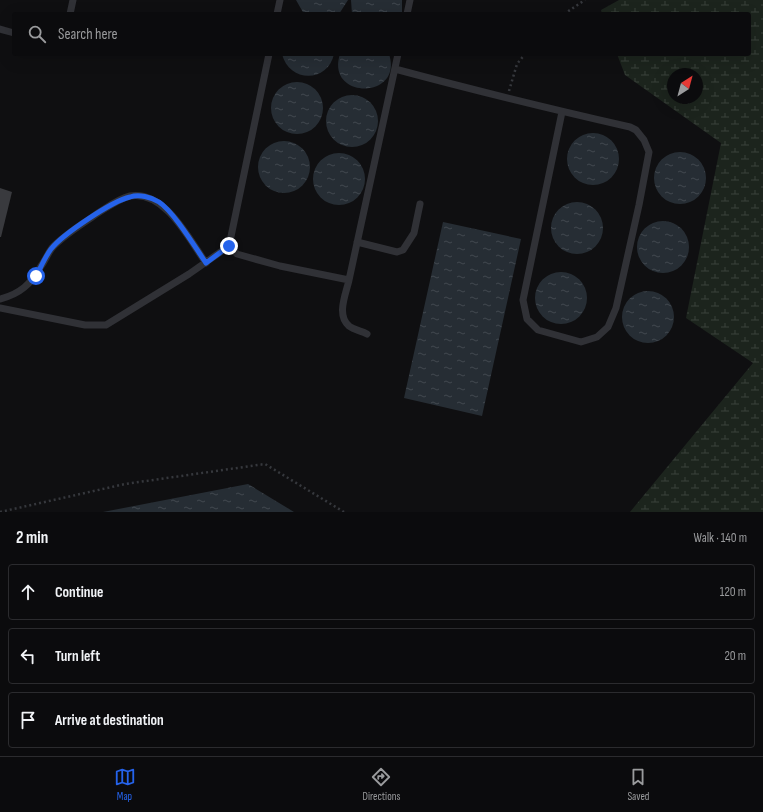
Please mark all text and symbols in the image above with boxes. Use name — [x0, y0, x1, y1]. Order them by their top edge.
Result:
search box — [12, 12, 751, 56]
icon: search — [26, 23, 48, 45]
text: Search here — [58, 25, 118, 44]
north arrow — [667, 68, 703, 104]
route end — [220, 237, 238, 255]
route start — [27, 267, 45, 285]
text: 2 min — [16, 528, 48, 548]
text: Walk · 140 m — [694, 530, 747, 546]
icon: ahead — [17, 581, 39, 603]
text: Continue — [55, 583, 104, 602]
text: 120 m — [720, 584, 746, 600]
icon: left — [17, 645, 39, 667]
text: Turn left — [55, 647, 100, 666]
text: 20 m — [724, 648, 746, 664]
icon: arrive — [17, 709, 39, 731]
text: Arrive at destination — [55, 711, 164, 730]
tab: Map — [114, 766, 136, 803]
tab: Directions — [363, 766, 400, 803]
tab: Saved — [627, 766, 649, 803]

